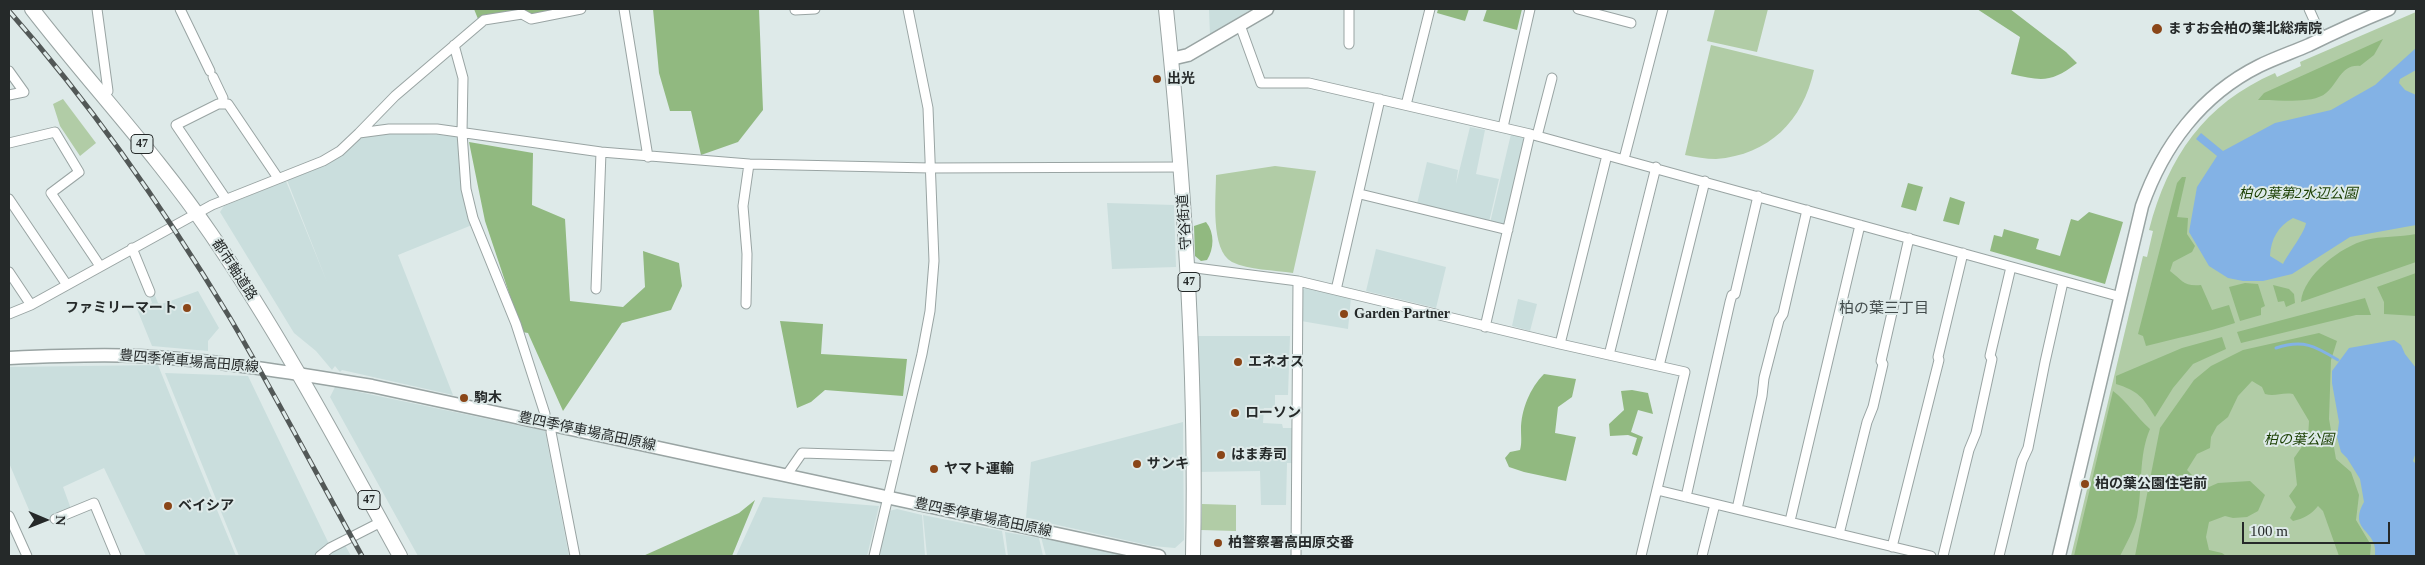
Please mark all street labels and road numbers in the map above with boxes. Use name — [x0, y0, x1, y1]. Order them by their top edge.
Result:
road number: 47 — [131, 134, 153, 154]
street label: 守谷街道 — [1175, 193, 1195, 251]
street label: 都市軸道路 — [208, 236, 260, 304]
road number: 47 — [1178, 272, 1200, 292]
street label: 豊四季停車場高田原線 — [119, 348, 259, 376]
street label: 豊四季停車場高田原線 — [517, 409, 657, 455]
road number: 47 — [358, 490, 380, 510]
street label: 豊四季停車場高田原線 — [913, 495, 1053, 541]

